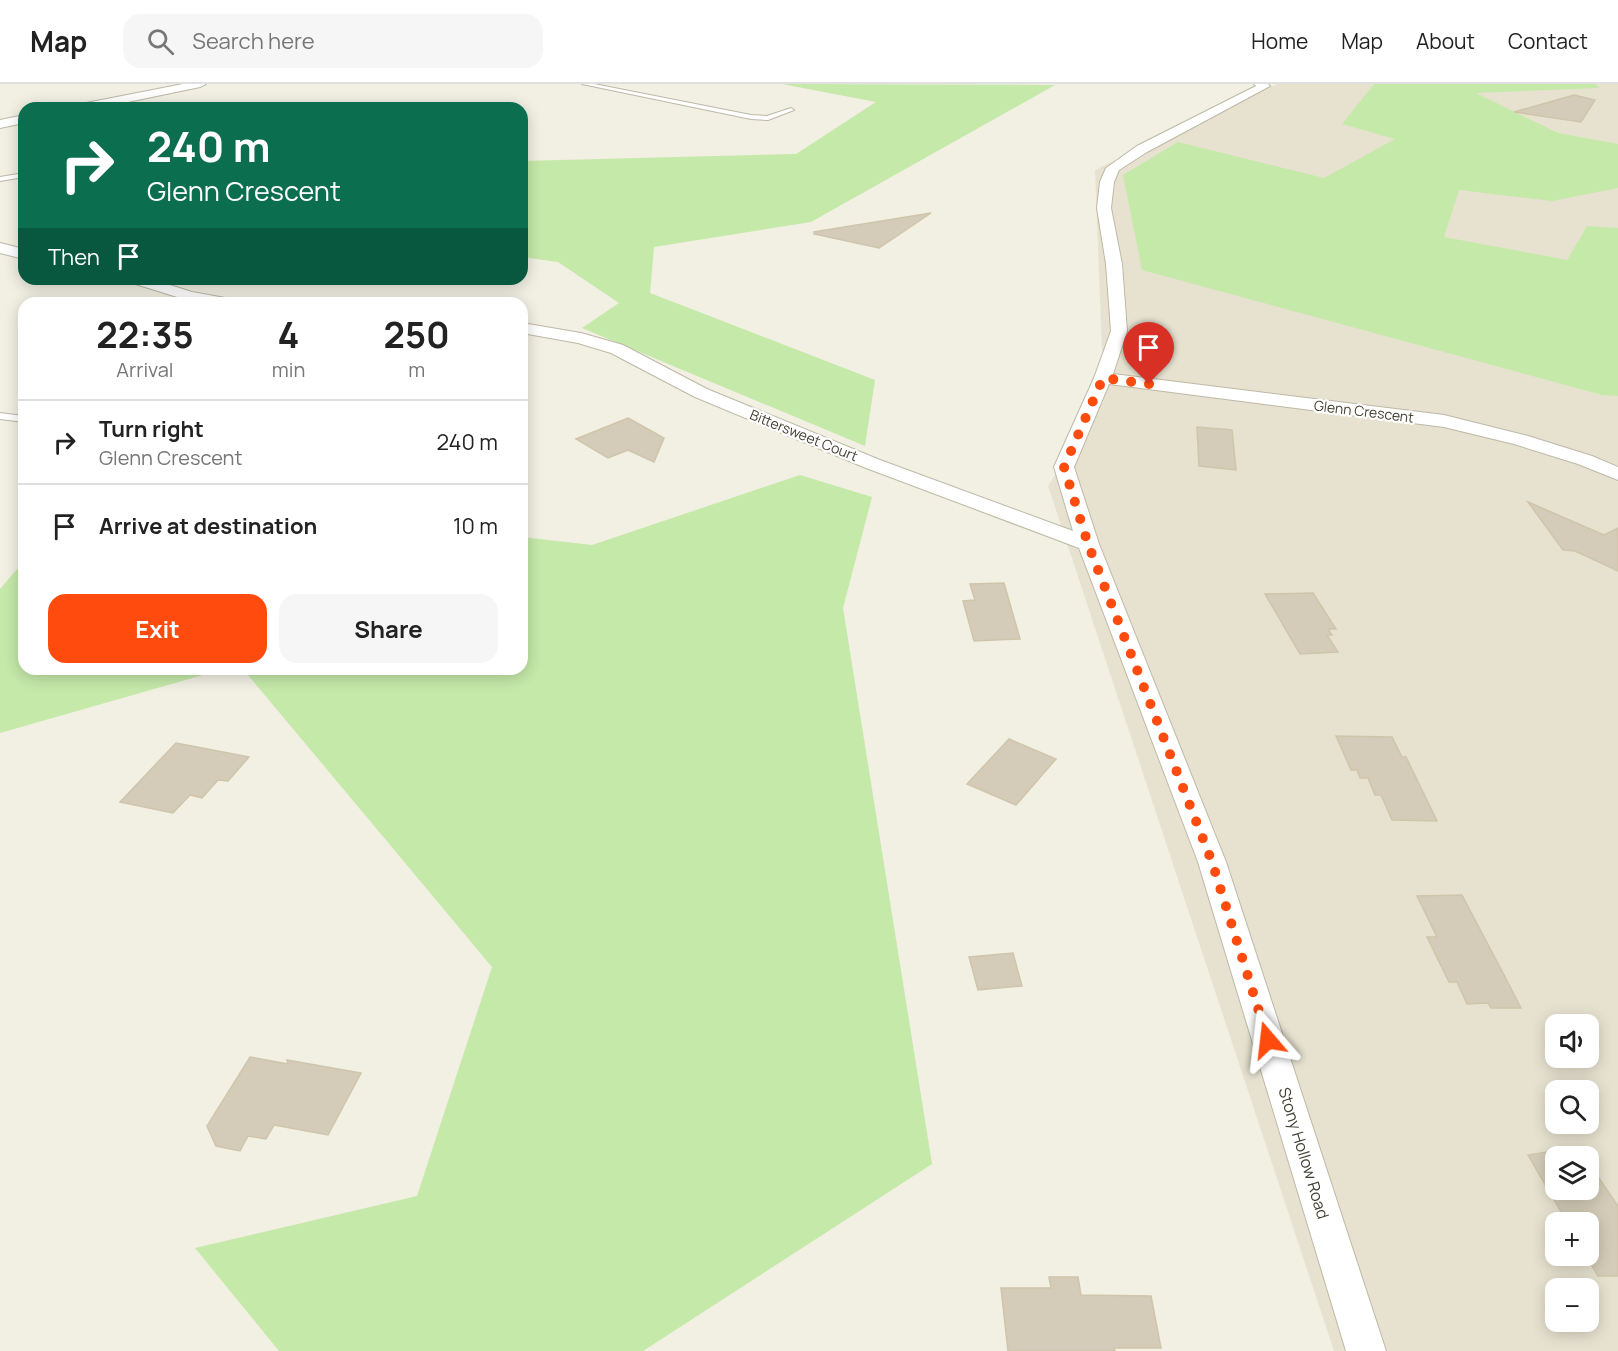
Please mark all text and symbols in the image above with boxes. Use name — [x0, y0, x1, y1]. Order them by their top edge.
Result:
search box — [123, 14, 543, 68]
text: Map — [30, 22, 87, 60]
icon: search — [144, 25, 177, 58]
text: Search here — [192, 26, 315, 56]
text: Home — [1251, 27, 1308, 55]
text: Map — [1341, 27, 1383, 55]
text: About — [1416, 27, 1475, 55]
text: Contact — [1508, 27, 1588, 55]
text: 240 m — [147, 117, 271, 175]
icon: right — [48, 126, 126, 204]
text: Glenn Crescent — [147, 172, 341, 209]
icon: arrive — [112, 240, 145, 273]
text: Then — [48, 242, 100, 272]
text: 22:35 — [96, 310, 194, 359]
text: 4 — [278, 310, 299, 359]
text: 250 — [384, 310, 450, 359]
pin — [1123, 322, 1174, 384]
icon: arrive — [1132, 331, 1165, 364]
text: Arrival — [116, 356, 173, 383]
text: min — [272, 356, 305, 383]
text: m — [408, 356, 425, 383]
street label: Glenn Crescent — [1313, 395, 1415, 427]
street label: Bittersweet Court — [747, 405, 861, 465]
text: Turn right — [99, 414, 204, 444]
icon: right — [48, 426, 81, 459]
text: 240 m — [436, 427, 498, 457]
text: Glenn Crescent — [99, 444, 242, 471]
icon: arrive — [48, 510, 81, 543]
text: Arrive at destination — [99, 511, 317, 541]
text: 10 m — [453, 511, 498, 541]
button: Exit — [48, 594, 267, 663]
button: Share — [279, 594, 498, 663]
position arrow — [1236, 1008, 1300, 1072]
map controls — [1545, 1014, 1599, 1332]
button: sound — [1545, 1014, 1599, 1068]
button: search — [1545, 1080, 1599, 1134]
street label: Stony Hollow Road — [1274, 1084, 1334, 1222]
button: layers — [1545, 1146, 1599, 1200]
button: + — [1545, 1212, 1599, 1266]
button: − — [1545, 1278, 1599, 1332]

